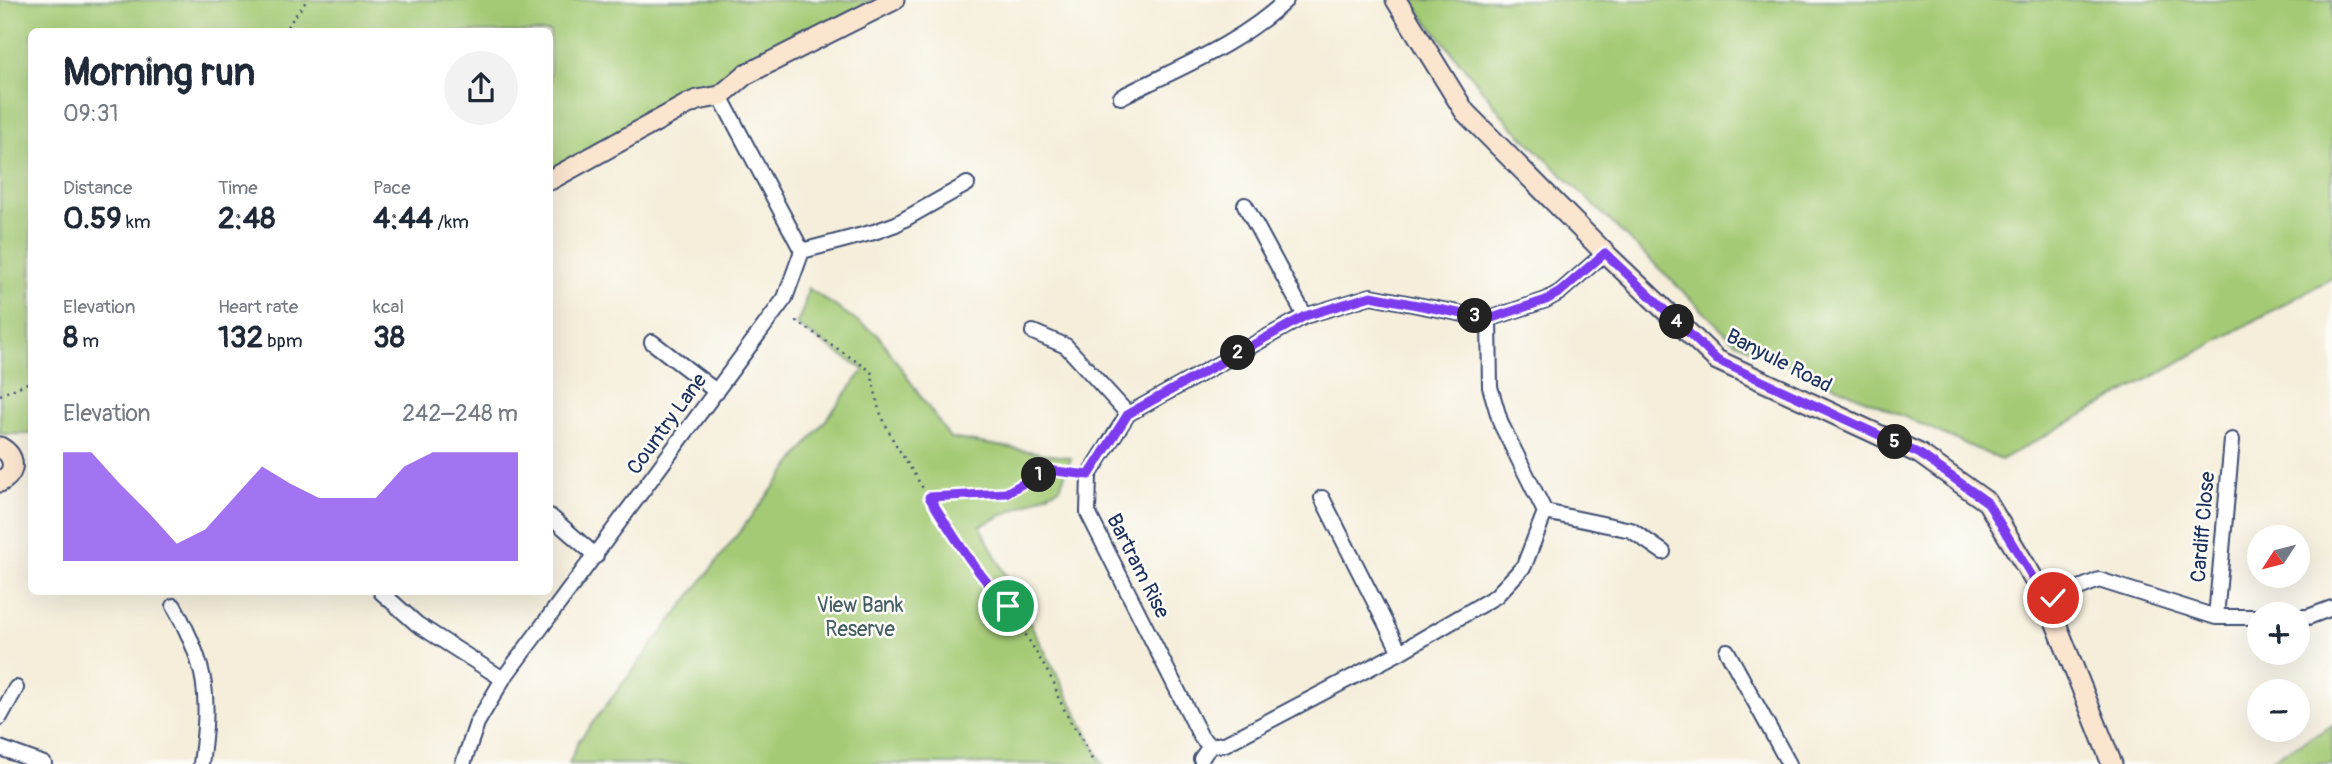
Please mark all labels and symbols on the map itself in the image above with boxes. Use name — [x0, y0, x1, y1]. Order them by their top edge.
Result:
pin: 3 — [1458, 298, 1492, 334]
pin: 4 — [1660, 304, 1694, 340]
street label: Banyule Road — [1721, 323, 1837, 399]
pin: 2 — [1220, 336, 1256, 370]
street label: Country Lane — [621, 367, 713, 480]
pin: 5 — [1878, 424, 1912, 460]
pin: 1 — [1021, 458, 1056, 492]
street label: Cardiff Close — [2185, 470, 2221, 584]
street label: Bartram Rise — [1100, 509, 1176, 623]
north arrow — [2247, 525, 2310, 588]
pin — [2023, 568, 2083, 628]
pin — [978, 576, 1038, 636]
park label: View Bank Reserve — [816, 592, 904, 643]

